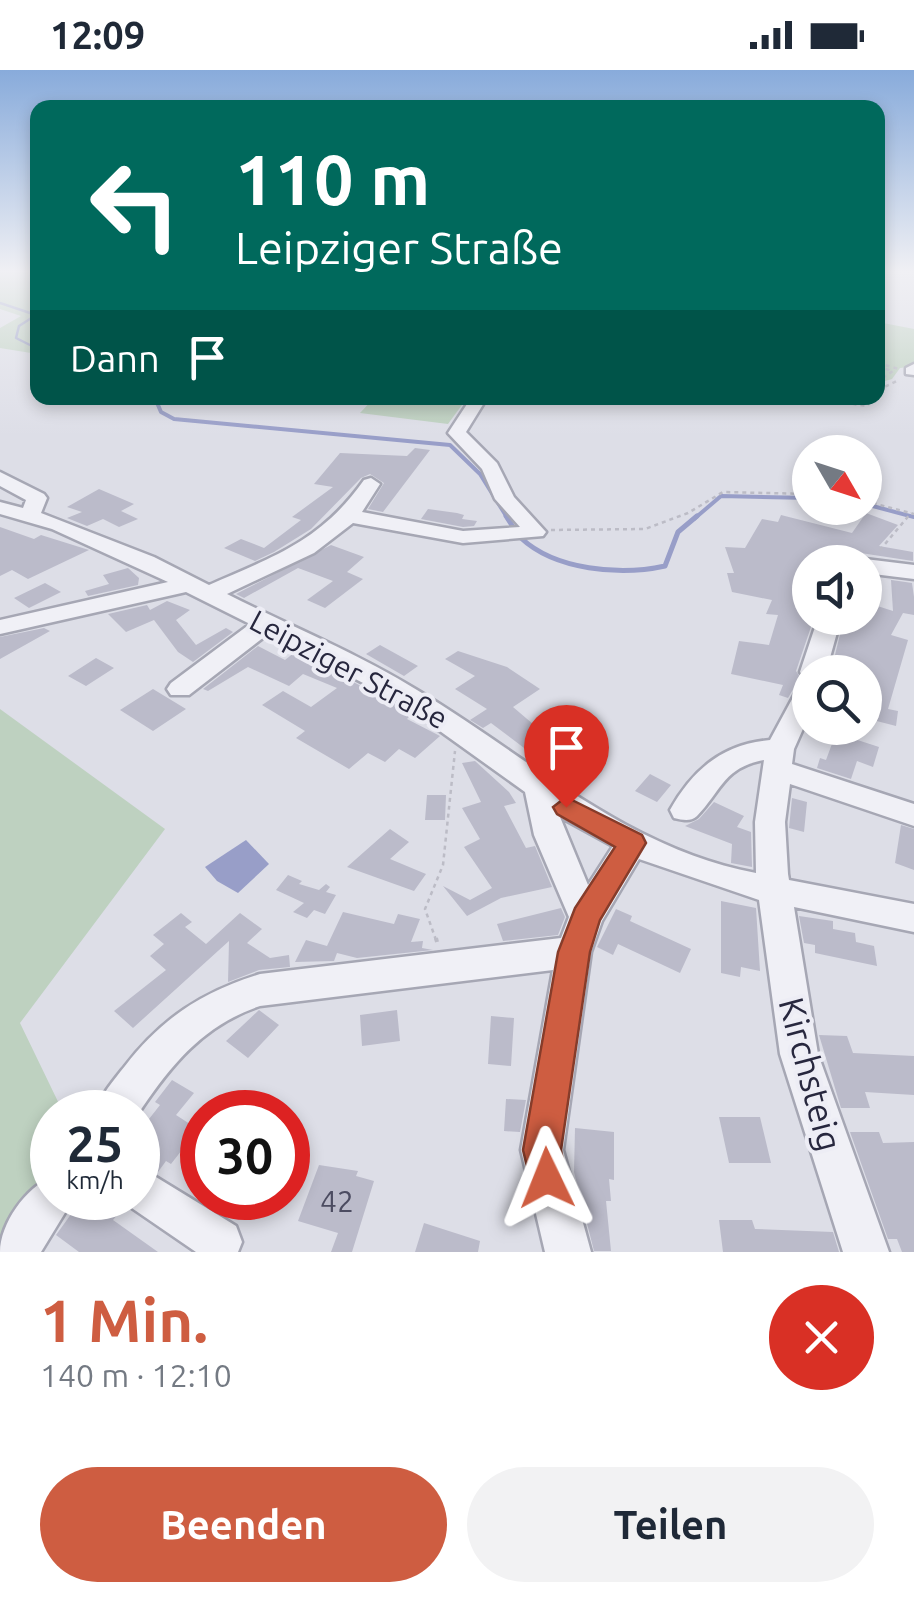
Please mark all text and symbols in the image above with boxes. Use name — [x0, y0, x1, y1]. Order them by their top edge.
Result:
text: 12:09 — [50, 14, 145, 56]
icon: left — [70, 140, 200, 270]
text: 110 m — [235, 140, 430, 218]
text: Leipziger Straße — [235, 222, 563, 273]
icon: arrive — [180, 330, 235, 385]
text: Dann — [70, 337, 160, 379]
north arrow — [792, 435, 882, 525]
map controls — [792, 435, 882, 745]
button: sound — [792, 545, 882, 635]
street label: Leipziger Straße — [245, 603, 453, 735]
button: search — [792, 655, 882, 745]
pin — [524, 705, 609, 808]
icon: arrive — [539, 720, 594, 775]
street label: Kirchsteig — [771, 993, 851, 1155]
speed limit sign: 30 — [180, 1090, 310, 1220]
text: 25 — [67, 1115, 123, 1171]
position arrow — [495, 1126, 599, 1230]
text: km/h — [66, 1166, 124, 1194]
house number: 42 — [320, 1184, 354, 1218]
button: close — [769, 1285, 874, 1390]
text: 1 Min. — [40, 1286, 208, 1353]
text: 140 m · 12:10 — [40, 1357, 232, 1393]
button: Beenden — [40, 1467, 447, 1582]
button: Teilen — [467, 1467, 874, 1582]

